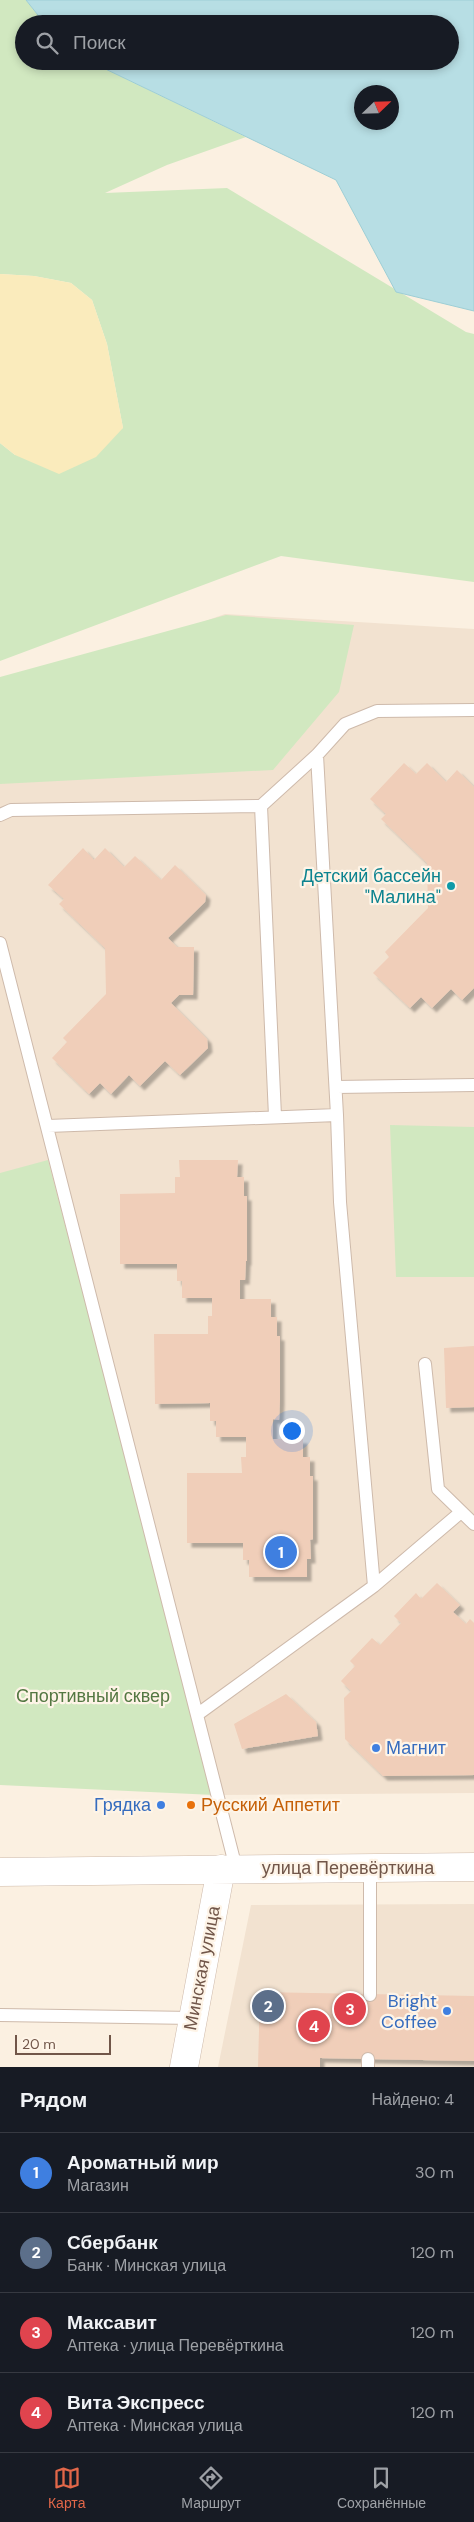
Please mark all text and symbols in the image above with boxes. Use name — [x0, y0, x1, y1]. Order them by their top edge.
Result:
search box — [15, 15, 459, 70]
icon: search — [33, 29, 61, 57]
text: Поиск — [73, 30, 126, 55]
north arrow — [354, 85, 399, 130]
place label: Детский бассейн "Малина" — [302, 864, 441, 909]
marker: Детский бассейн "Малина" — [445, 880, 457, 892]
your location — [279, 1418, 305, 1444]
pin: 1 — [265, 1533, 297, 1571]
park label: Спортивный сквер — [16, 1684, 170, 1708]
place label: Магнит — [386, 1736, 446, 1760]
marker: Магнит — [370, 1742, 382, 1754]
place label: Грядка — [94, 1793, 152, 1817]
place label: Русский Аппетит — [201, 1793, 340, 1817]
marker: Грядка — [155, 1799, 167, 1811]
marker: Русский Аппетит — [185, 1799, 197, 1811]
street label: улица Перевёрткина — [262, 1856, 435, 1880]
street label: Минская улица — [178, 1903, 226, 2032]
pin: 2 — [252, 1987, 284, 2025]
place label: Bright Coffee — [381, 1989, 437, 2034]
pin: 3 — [334, 1990, 366, 2028]
marker: Bright Coffee — [441, 2005, 453, 2017]
pin: 4 — [298, 2007, 330, 2045]
scale bar — [15, 2032, 111, 2055]
text: 20 m — [22, 2035, 56, 2053]
text: Рядом — [20, 2086, 87, 2114]
text: Найдено: 4 — [371, 2089, 454, 2110]
text: Ароматный мир — [67, 2150, 219, 2175]
text: 1 — [33, 2162, 39, 2183]
text: 30 m — [415, 2162, 454, 2183]
text: Магазин — [67, 2175, 129, 2196]
text: Сбербанк — [67, 2230, 158, 2255]
text: 2 — [31, 2242, 41, 2263]
text: 120 m — [410, 2242, 454, 2263]
text: Банк · Минская улица — [67, 2255, 226, 2276]
text: Максавит — [67, 2310, 157, 2335]
text: 3 — [31, 2322, 41, 2343]
text: 120 m — [410, 2322, 454, 2343]
text: Аптека · улица Перевёрткина — [67, 2335, 284, 2356]
text: Вита Экспресс — [67, 2390, 205, 2415]
text: 4 — [31, 2402, 41, 2423]
text: 120 m — [410, 2402, 454, 2423]
text: Аптека · Минская улица — [67, 2415, 243, 2436]
tab: Карта — [48, 2464, 85, 2512]
tab: Маршрут — [181, 2464, 241, 2512]
tab: Сохранённые — [337, 2464, 426, 2512]

